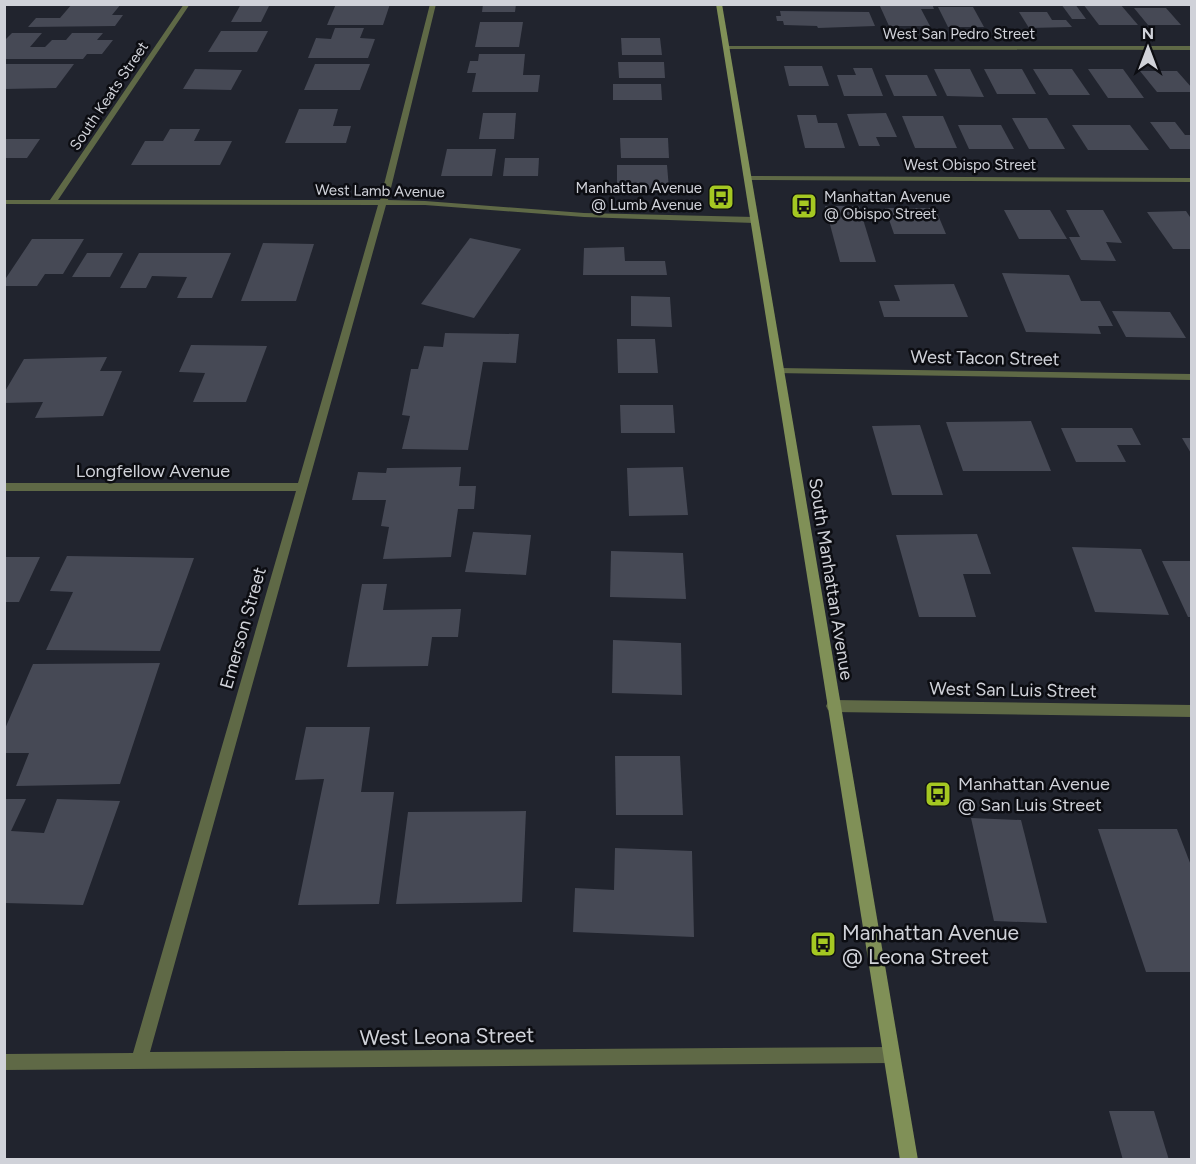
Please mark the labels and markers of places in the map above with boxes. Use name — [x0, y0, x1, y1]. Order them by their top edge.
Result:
place label: Manhattan Avenue @ Lumb Avenue — [576, 179, 702, 214]
bus stop icon: Manhattan Avenue @ Lumb Avenue — [706, 182, 736, 212]
place label: Manhattan Avenue @ Obispo Street — [824, 188, 950, 223]
bus stop icon: Manhattan Avenue @ Obispo Street — [789, 191, 819, 221]
place label: Manhattan Avenue @ San Luis Street — [958, 773, 1110, 816]
bus stop icon: Manhattan Avenue @ San Luis Street — [923, 779, 953, 809]
place label: Manhattan Avenue @ Leona Street — [842, 920, 1019, 969]
bus stop icon: Manhattan Avenue @ Leona Street — [808, 929, 838, 959]

